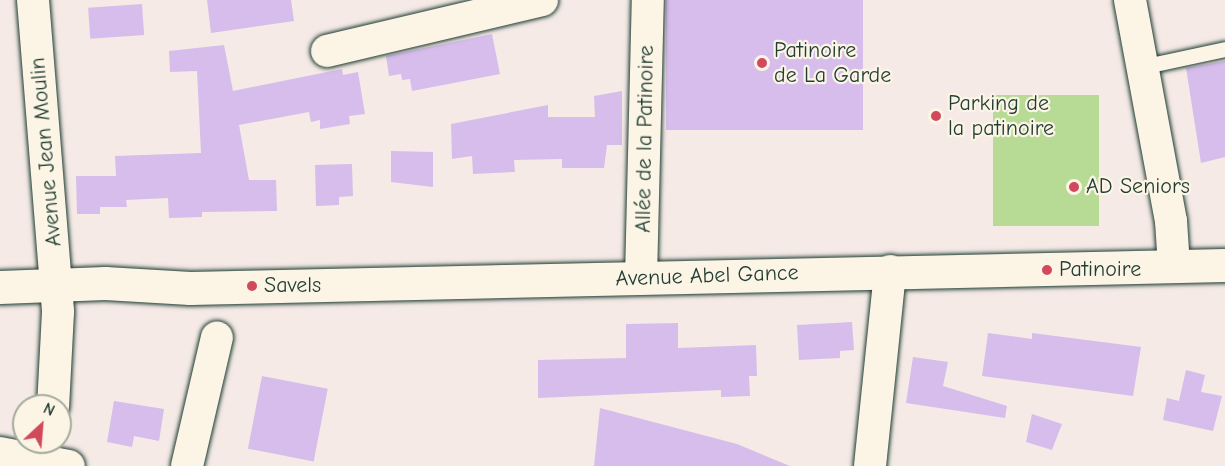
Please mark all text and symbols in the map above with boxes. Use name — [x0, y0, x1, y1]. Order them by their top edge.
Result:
place label: Patinoire de La Garde — [774, 37, 891, 88]
street label: Allée de la Patinoire — [630, 45, 660, 233]
street label: Avenue Jean Moulin — [25, 56, 67, 248]
marker: Patinoire de La Garde — [755, 56, 769, 70]
place label: Parking de la patinoire — [948, 90, 1054, 142]
marker: Parking de la patinoire — [929, 109, 943, 123]
place label: AD Seniors — [1086, 174, 1190, 200]
marker: AD Seniors — [1067, 180, 1081, 194]
place label: Patinoire — [1059, 257, 1141, 283]
street label: Avenue Abel Gance — [615, 260, 799, 292]
marker: Patinoire — [1040, 263, 1054, 277]
place label: Savels — [264, 273, 321, 299]
marker: Savels — [245, 279, 259, 293]
north arrow — [12, 394, 72, 454]
text: N — [40, 399, 58, 420]

